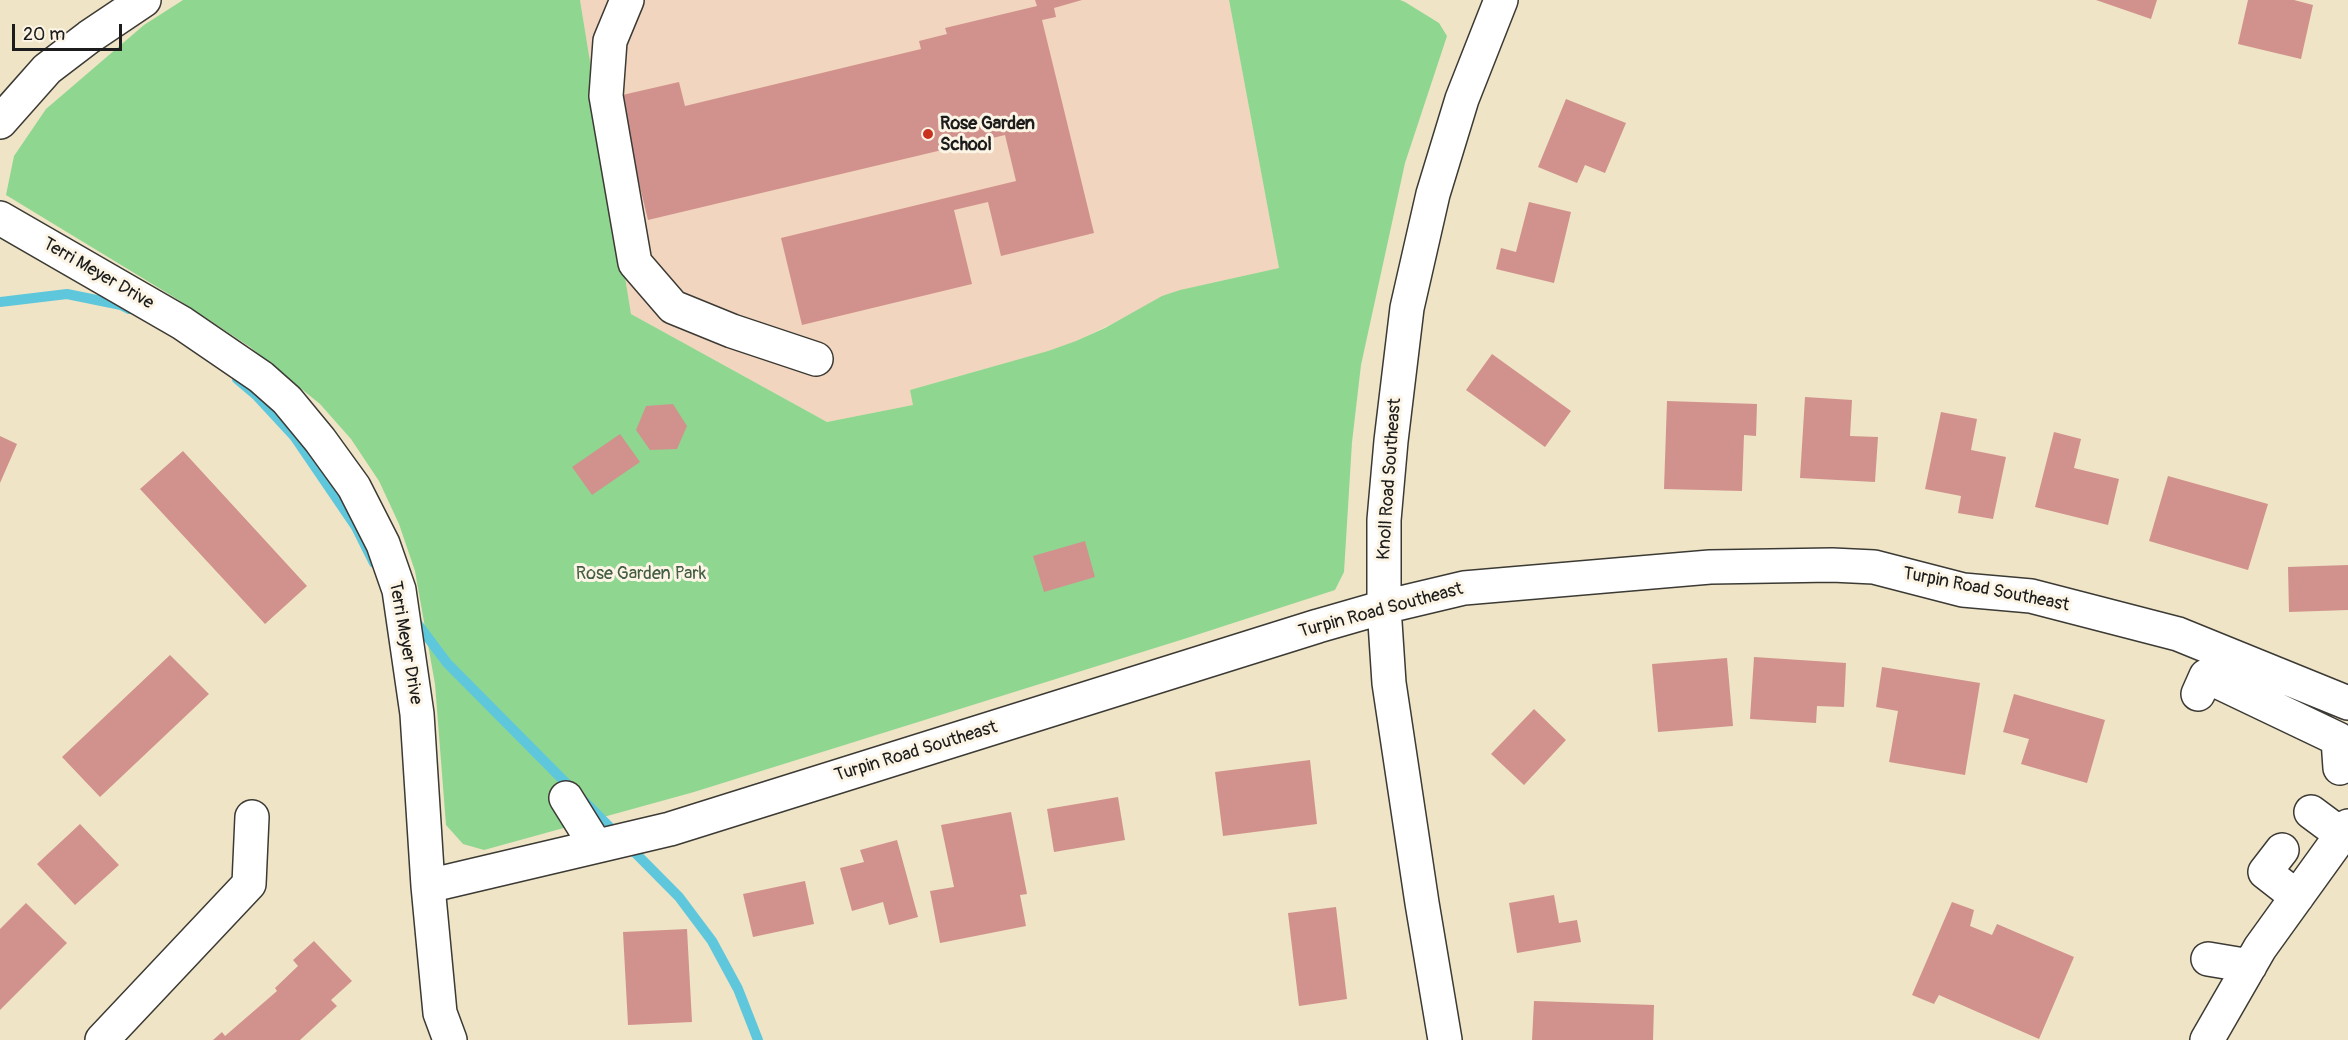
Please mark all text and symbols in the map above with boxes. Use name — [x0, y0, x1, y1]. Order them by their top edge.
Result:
scale bar — [15, 12, 124, 50]
text: 20 m — [23, 23, 65, 46]
place label: Rose Garden School — [940, 113, 1035, 156]
marker: Rose Garden School — [921, 127, 935, 141]
street label: Terri Meyer Drive — [39, 233, 157, 315]
street label: Knoll Road Southeast — [1374, 397, 1406, 561]
park label: Rose Garden Park — [576, 563, 706, 585]
street label: Turpin Road Southeast — [1901, 563, 2071, 617]
street label: Turpin Road Southeast — [1296, 579, 1466, 643]
street label: Terri Meyer Drive — [384, 580, 426, 706]
street label: Turpin Road Southeast — [832, 717, 1000, 787]

